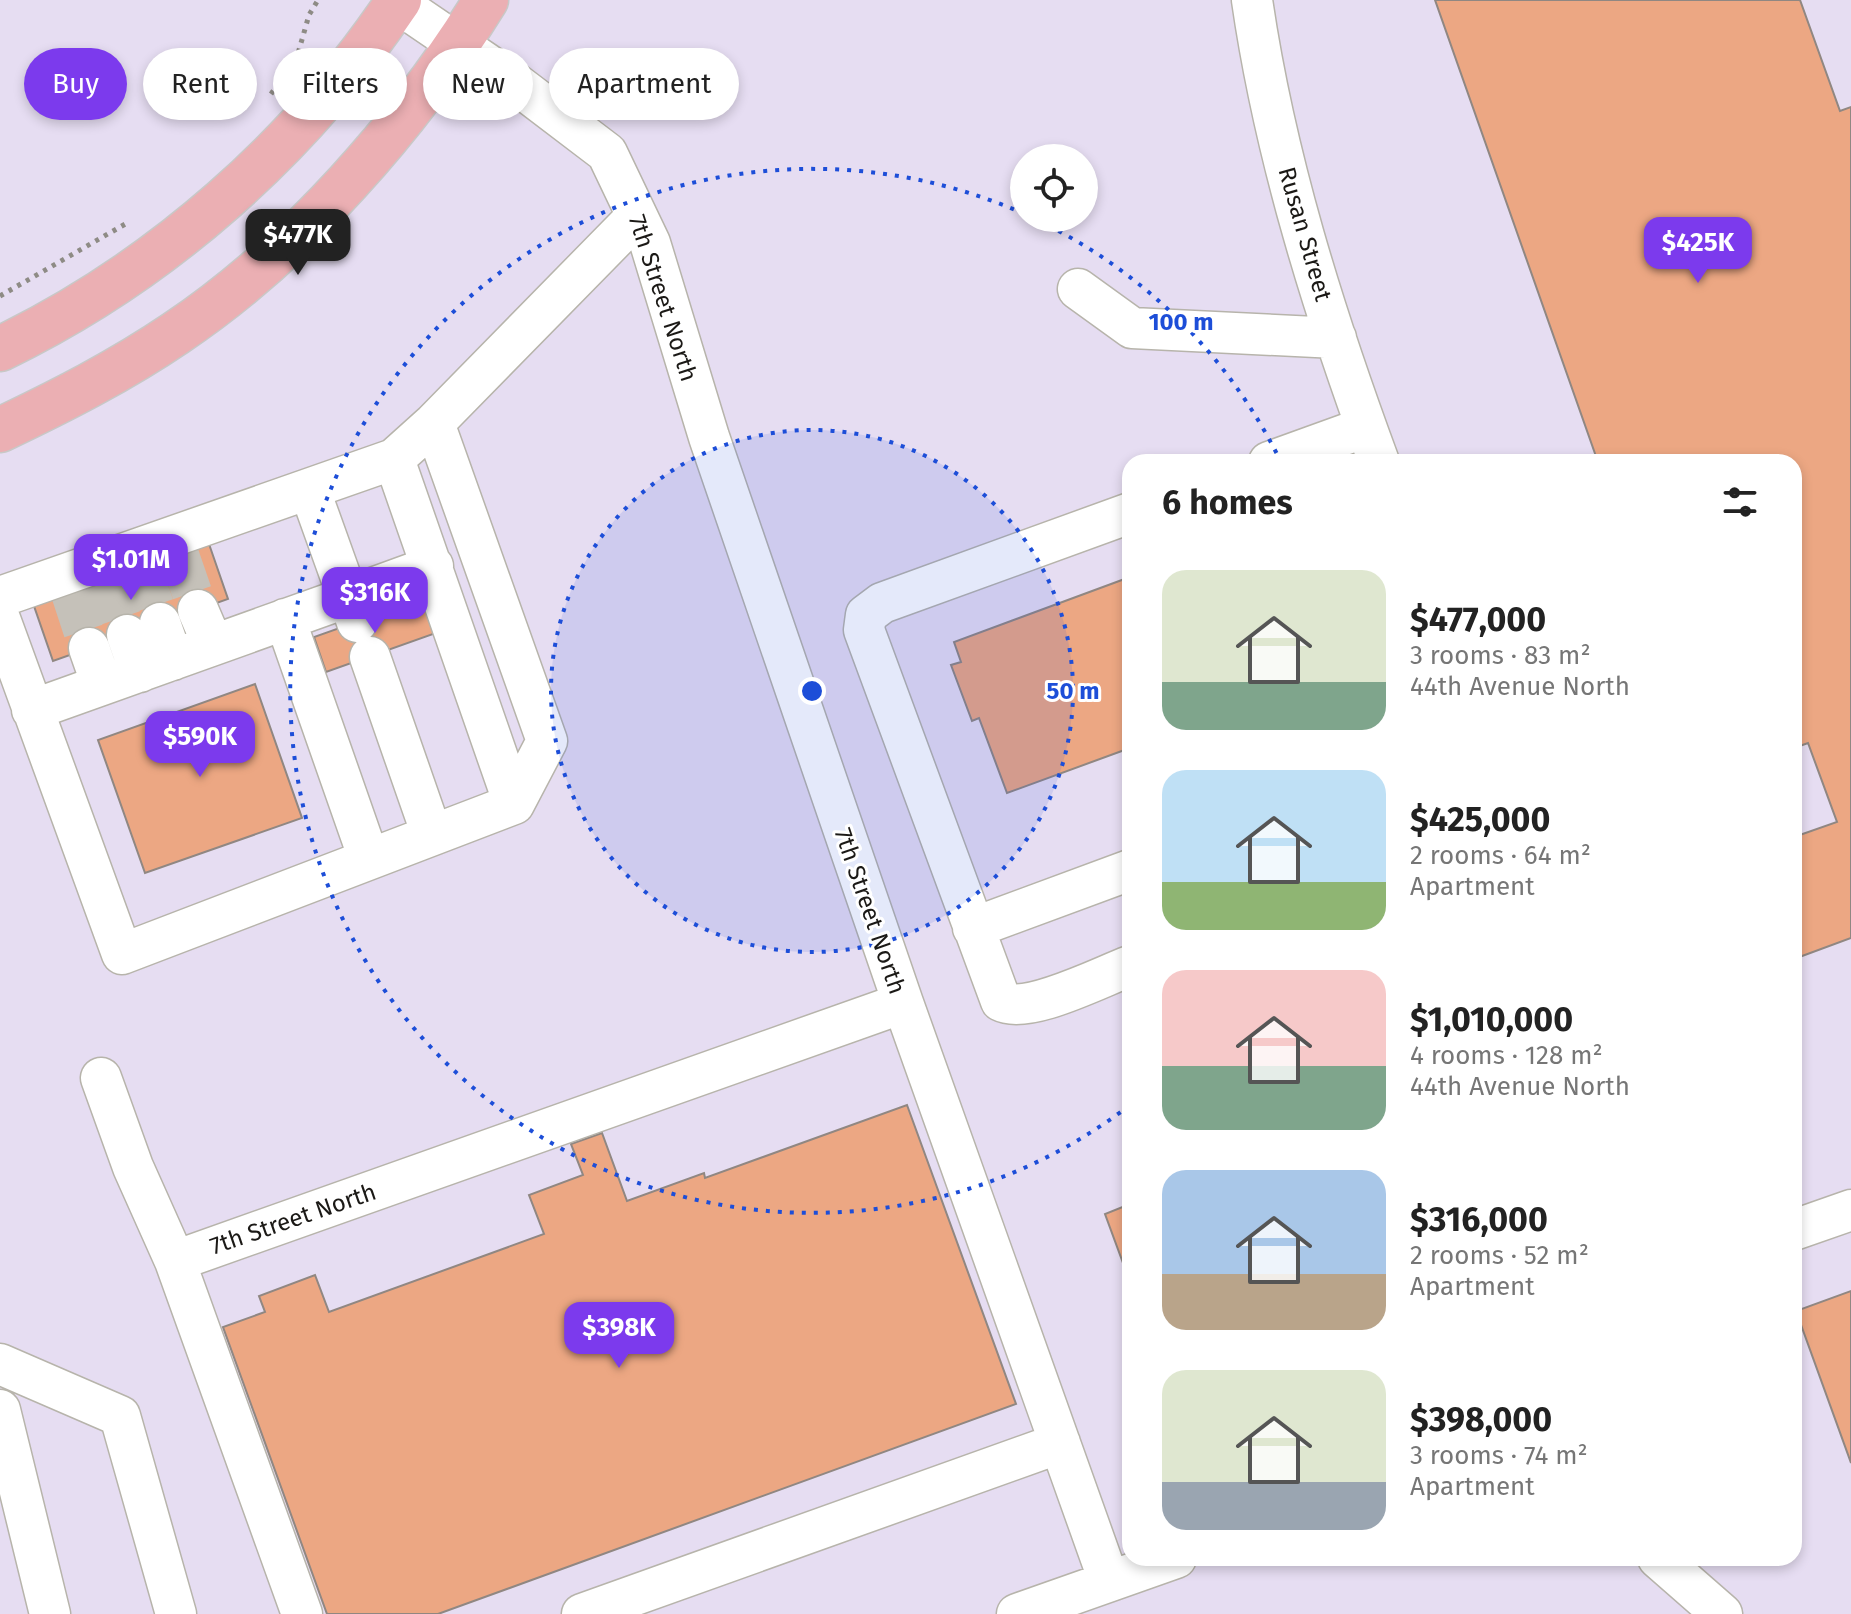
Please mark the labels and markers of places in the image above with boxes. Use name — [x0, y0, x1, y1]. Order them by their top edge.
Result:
pin: $477K — [242, 209, 354, 277]
pin: $425K — [1642, 217, 1754, 285]
pin: $1.01M — [66, 534, 196, 602]
pin: $316K — [319, 567, 431, 635]
centre of rings — [798, 677, 826, 705]
pin: $590K — [144, 711, 256, 779]
pin: $398K — [563, 1302, 675, 1370]

